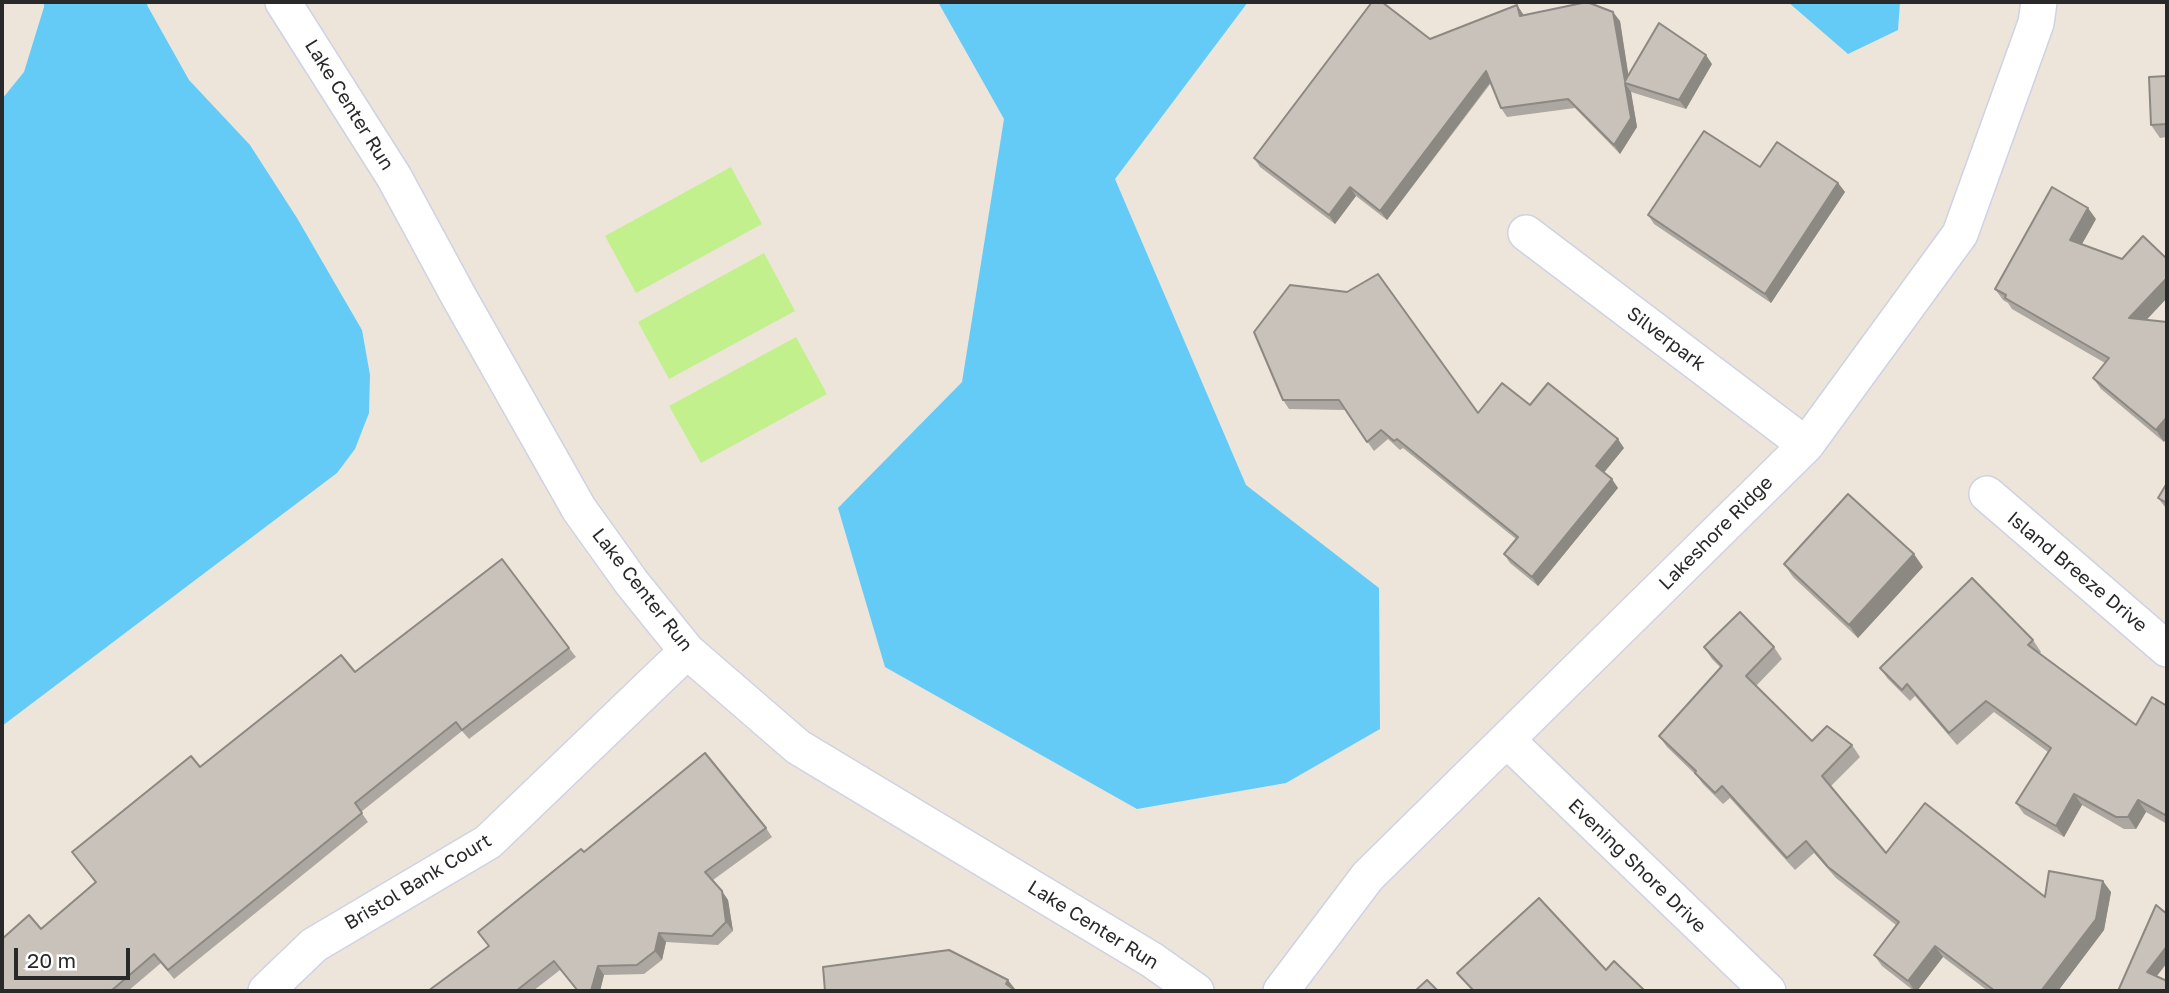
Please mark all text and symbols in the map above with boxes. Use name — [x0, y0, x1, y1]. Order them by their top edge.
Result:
street label: Lake Center Run — [300, 35, 398, 175]
street label: Silverpark — [1622, 302, 1710, 376]
street label: Lakeshore Ridge — [1654, 471, 1778, 595]
street label: Island Breeze Drive — [2002, 507, 2152, 637]
street label: Lake Center Run — [587, 524, 697, 656]
street label: Evening Shore Drive — [1563, 794, 1711, 938]
street label: Bristol Bank Court — [341, 829, 495, 935]
street label: Lake Center Run — [1023, 876, 1163, 974]
scale bar — [18, 934, 133, 978]
text: 20 m — [27, 947, 76, 973]

